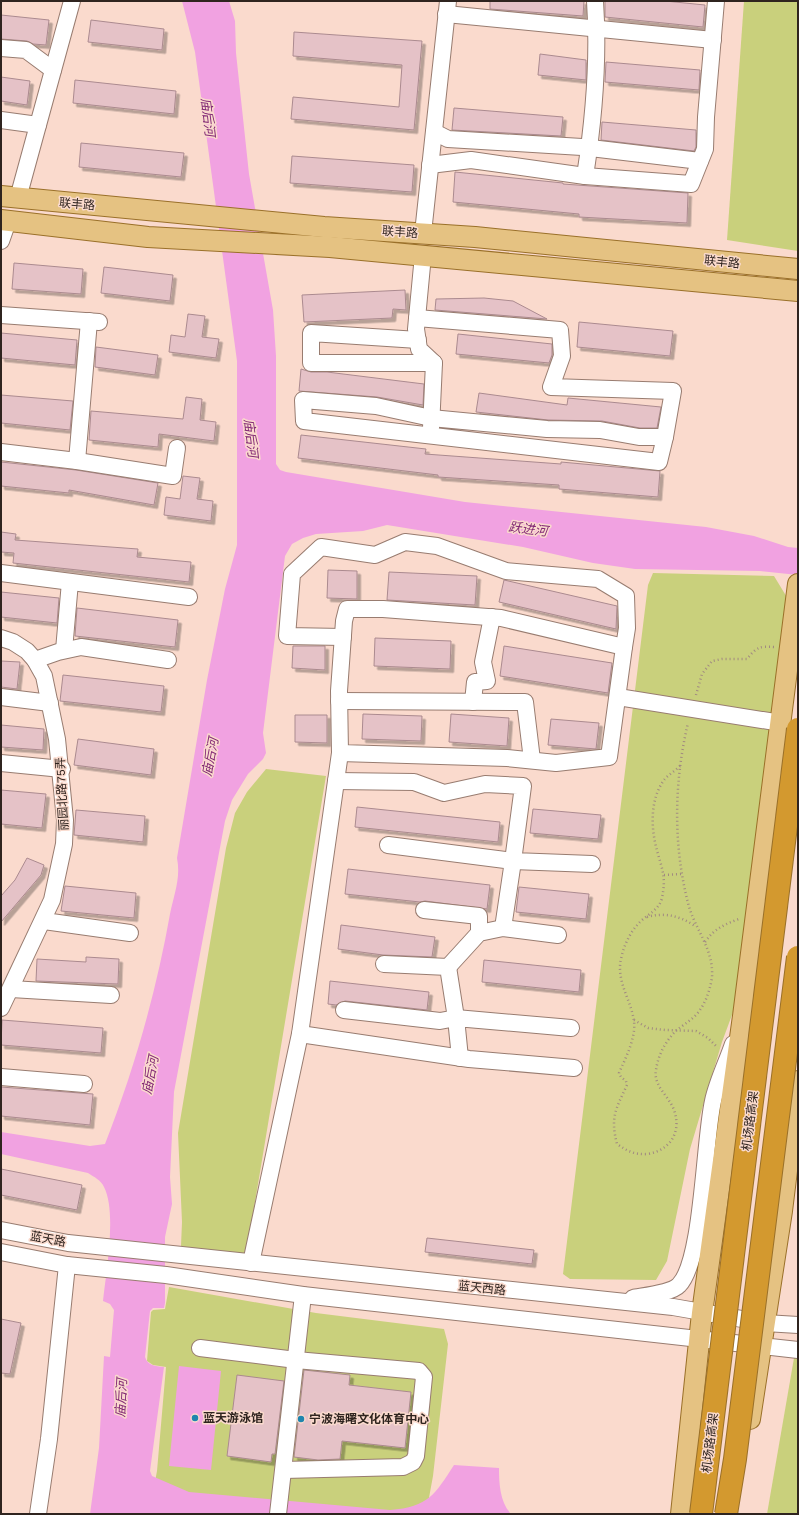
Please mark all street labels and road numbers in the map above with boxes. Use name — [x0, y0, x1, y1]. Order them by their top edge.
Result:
street label: 联丰路 — [58, 195, 96, 213]
street label: 联丰路 — [382, 224, 418, 240]
street label: 联丰路 — [703, 253, 741, 271]
street label: 丽园北路75弄 — [53, 757, 71, 831]
street label: 机场路高架 — [739, 1090, 761, 1152]
street label: 蓝天路 — [29, 1229, 67, 1249]
street label: 蓝天西路 — [457, 1279, 507, 1297]
street label: 机场路高架 — [699, 1412, 721, 1474]

